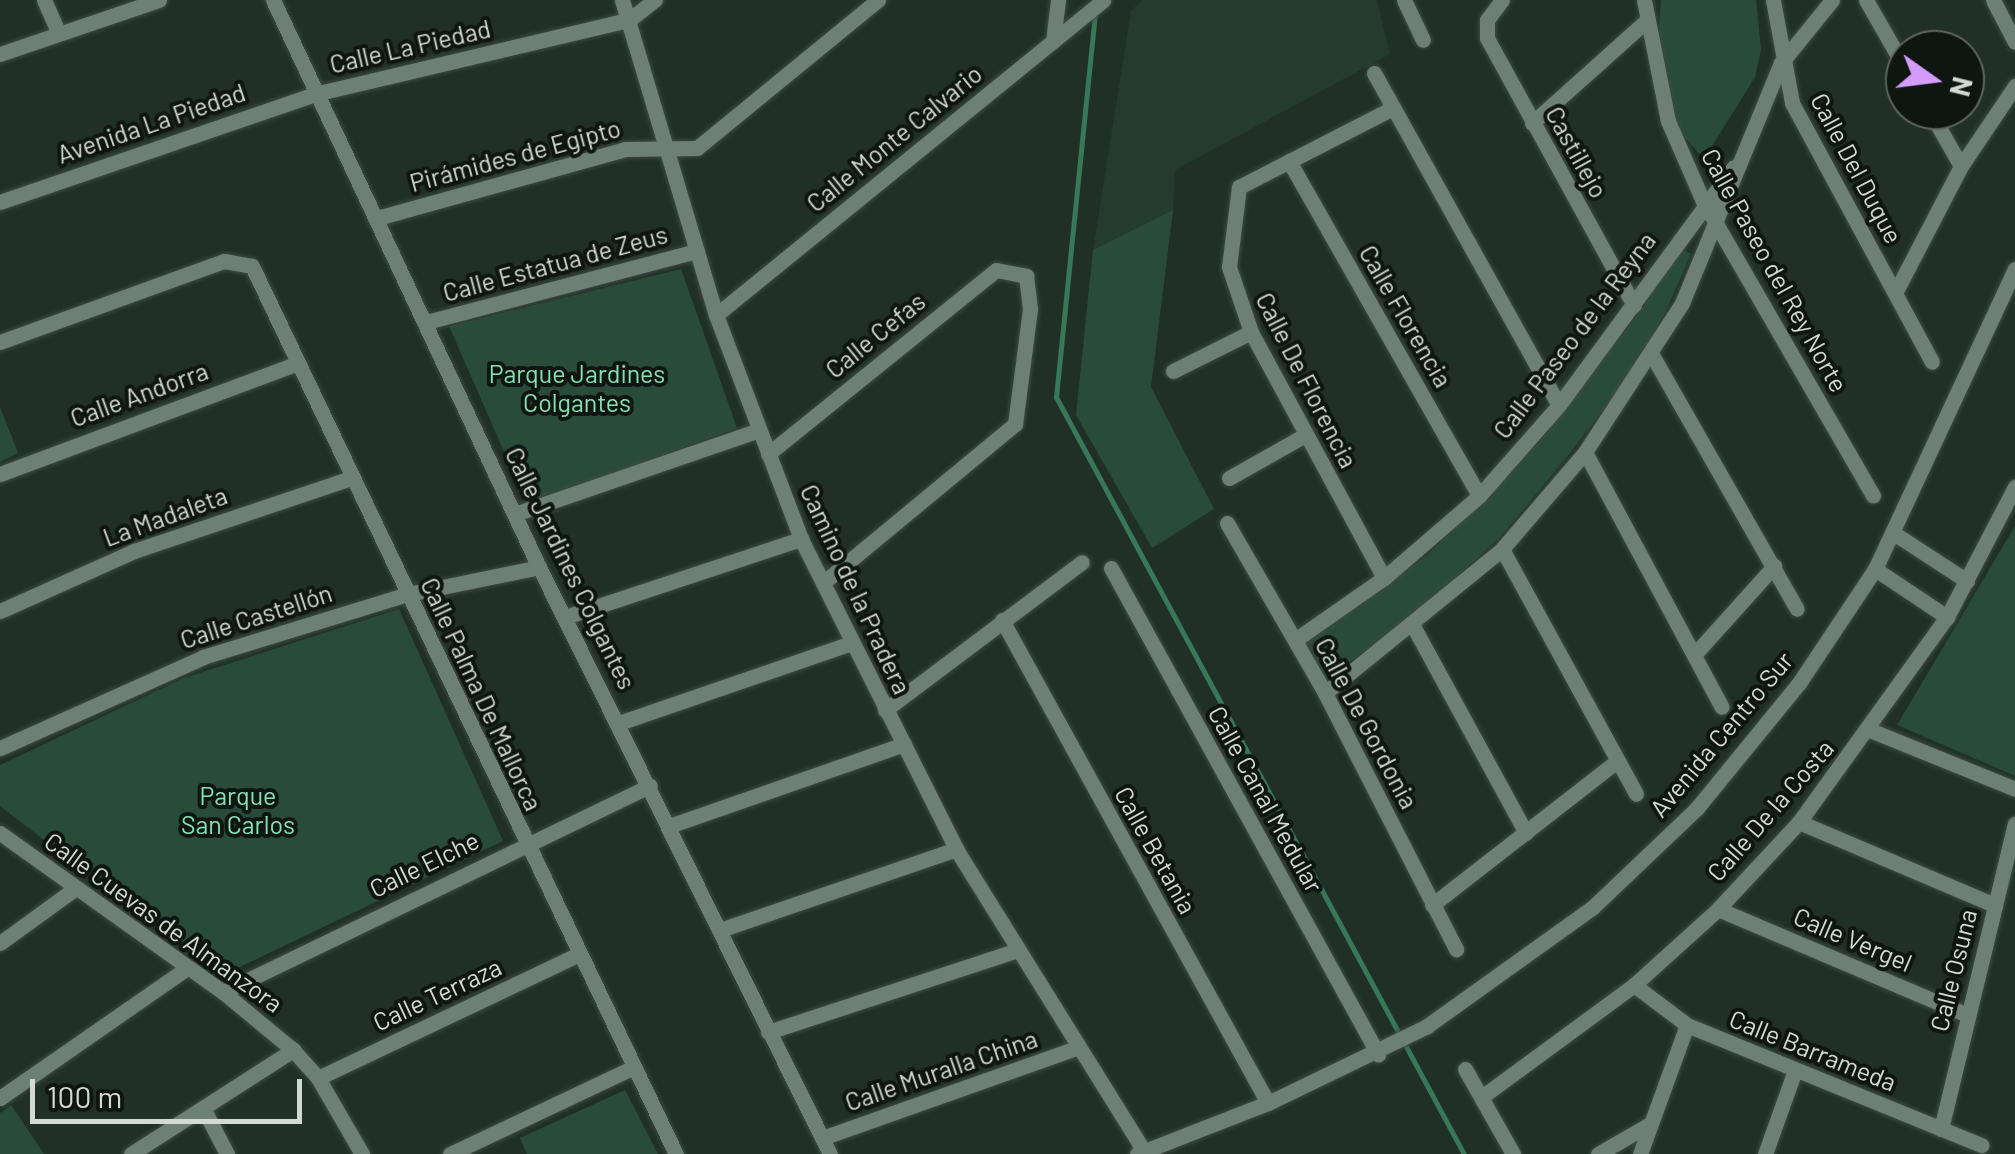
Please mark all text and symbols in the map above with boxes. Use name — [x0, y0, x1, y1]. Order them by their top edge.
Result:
street label: Calle La Piedad — [327, 13, 493, 79]
north arrow — [1885, 30, 1985, 130]
street label: Calle Monte Calvario — [800, 58, 988, 218]
text: N — [1943, 74, 1981, 100]
street label: Avenida La Piedad — [53, 77, 249, 169]
street label: Calle Del Duque — [1805, 88, 1909, 248]
street label: Castillejo — [1540, 101, 1614, 203]
street label: Pirámides de Egipto — [406, 112, 624, 198]
street label: Calle Paseo del Rey Norte — [1696, 143, 1854, 397]
street label: Calle Estatua de Zeus — [439, 219, 671, 307]
street label: Calle Paseo de la Reyna — [1487, 226, 1661, 444]
street label: Calle Florencia — [1353, 240, 1459, 392]
street label: Calle Cefas — [819, 286, 931, 384]
street label: Calle De Florencia — [1250, 287, 1364, 473]
street label: Calle Andorra — [66, 355, 212, 433]
park label: Parque Jardines Colgantes — [489, 359, 665, 418]
street label: Calle Jardines Colgantes — [499, 442, 643, 694]
street label: Camino de la Pradera — [794, 479, 918, 699]
street label: La Madaleta — [99, 480, 231, 552]
street label: Calle Palma De Mallorca — [415, 573, 549, 815]
street label: Calle Castellón — [176, 577, 336, 655]
street label: Calle De Gordonia — [1309, 632, 1425, 814]
street label: Avenida Centro Sur — [1643, 645, 1799, 823]
street label: Calle Canal Medular — [1202, 701, 1330, 897]
street label: Calle De la Costa — [1700, 733, 1840, 887]
park label: Parque San Carlos — [181, 781, 295, 840]
street label: Calle Betania — [1109, 781, 1203, 919]
street label: Calle Elche — [364, 825, 484, 903]
street label: Calle Cuevas de Almanzora — [39, 826, 289, 1018]
street label: Calle Vergel — [1789, 901, 1917, 977]
street label: Calle Osuna — [1923, 906, 1983, 1034]
street label: Calle Terraza — [368, 951, 506, 1037]
street label: Calle Barrameda — [1725, 1003, 1901, 1097]
street label: Calle Muralla China — [841, 1023, 1041, 1117]
scale bar — [35, 1059, 308, 1121]
text: 100 m — [47, 1078, 122, 1114]

